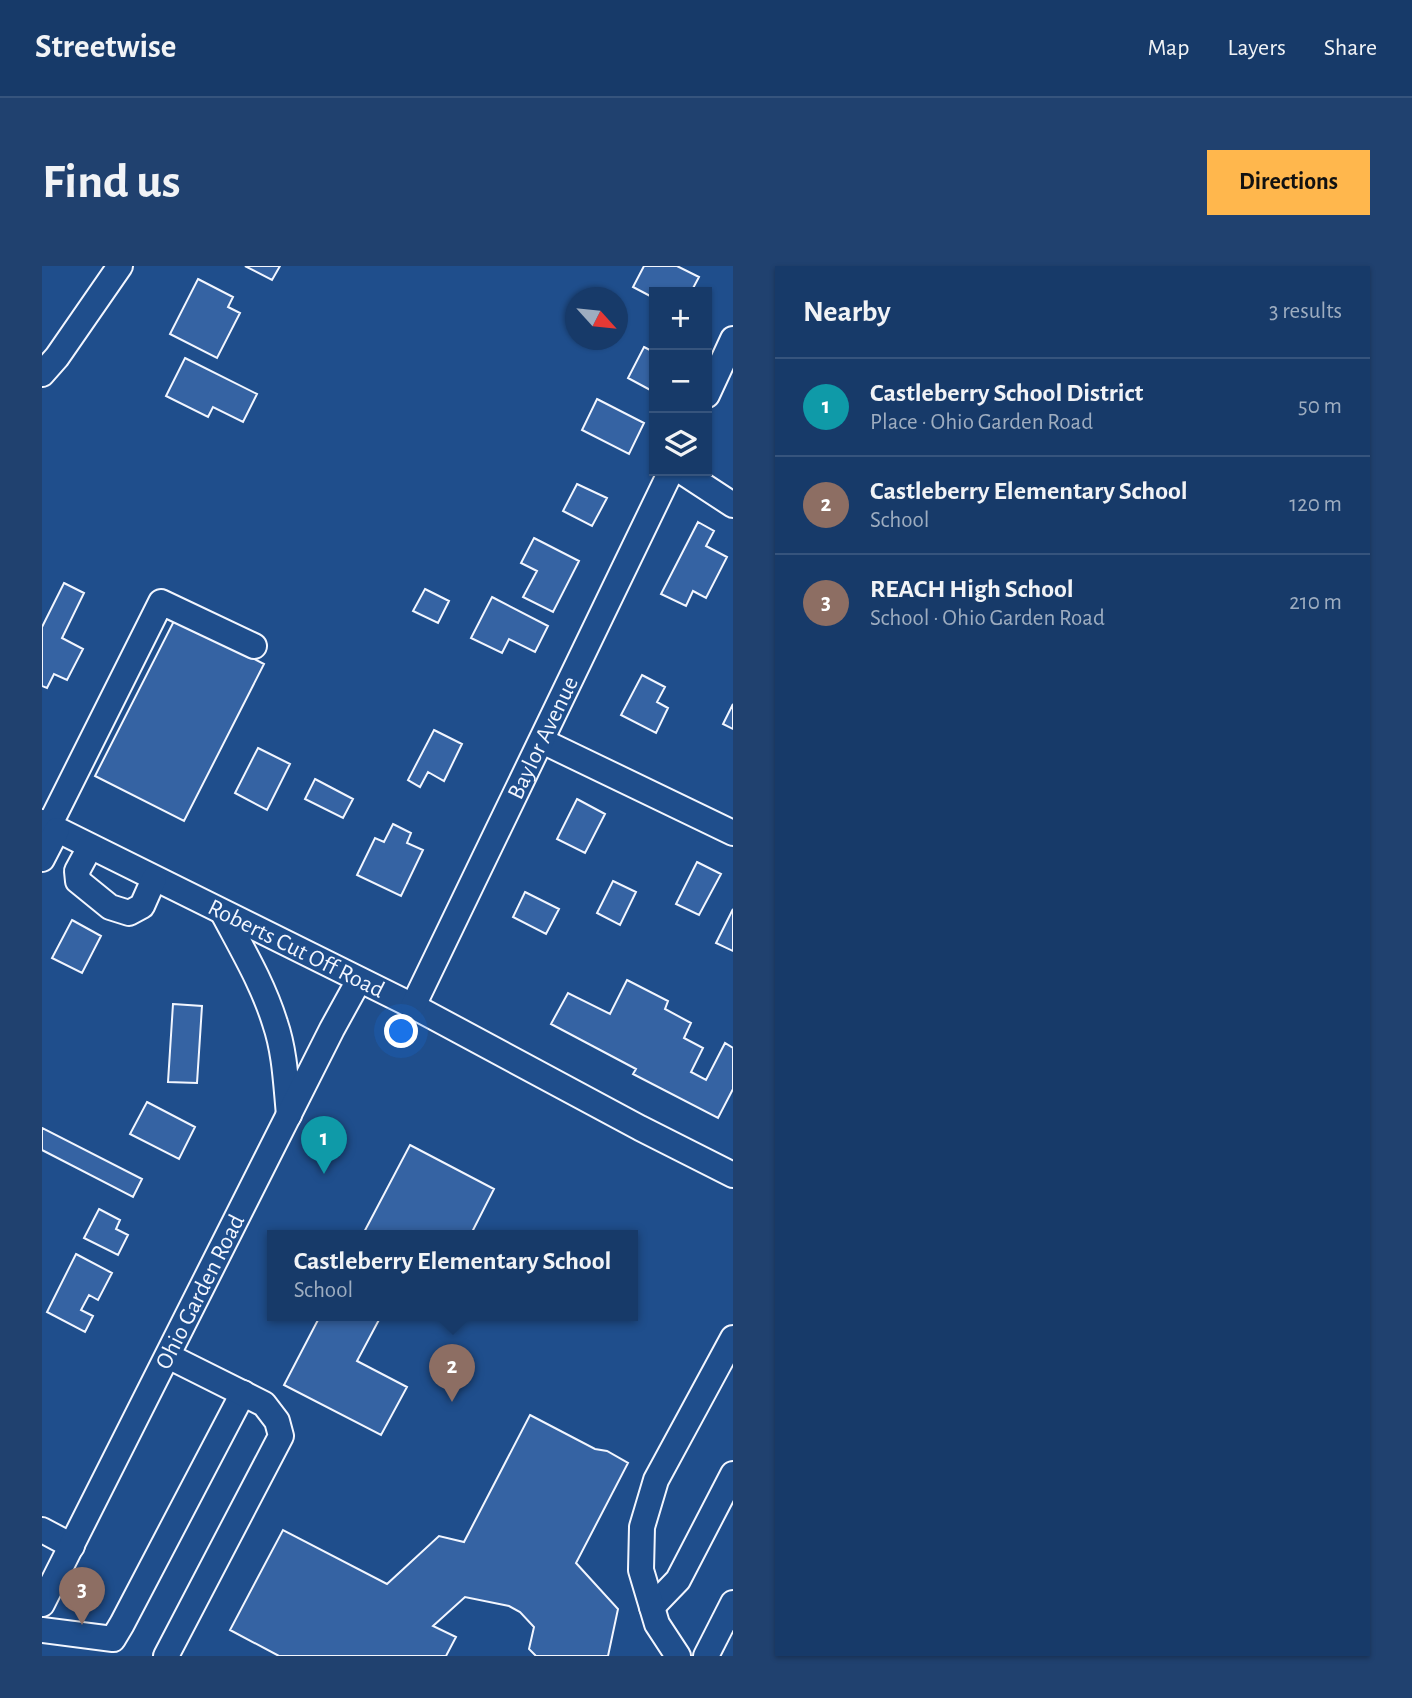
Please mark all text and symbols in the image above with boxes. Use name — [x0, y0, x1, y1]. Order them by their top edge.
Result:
text: Streetwise — [35, 31, 176, 64]
text: Map — [1147, 36, 1189, 60]
text: Layers — [1227, 36, 1286, 60]
text: Share — [1324, 36, 1377, 60]
button: Directions — [1207, 150, 1370, 215]
text: Find us — [42, 158, 181, 207]
north arrow — [565, 287, 628, 350]
map controls — [649, 287, 712, 476]
button: + — [649, 287, 712, 350]
text: Nearby — [803, 297, 891, 327]
text: 3 results — [1269, 300, 1342, 323]
button: − — [649, 350, 712, 413]
text: Castleberry School District — [870, 380, 1143, 406]
text: 1 — [822, 395, 830, 418]
text: 50 m — [1298, 395, 1342, 418]
text: Place · Ohio Garden Road — [870, 411, 1093, 434]
button: layers — [649, 413, 712, 476]
text: Castleberry Elementary School — [870, 478, 1188, 504]
text: 2 — [821, 493, 831, 516]
text: 120 m — [1289, 493, 1342, 516]
text: School — [870, 509, 929, 532]
text: REACH High School — [870, 576, 1074, 602]
text: 3 — [821, 591, 831, 614]
text: 210 m — [1289, 591, 1342, 614]
text: School · Ohio Garden Road — [870, 607, 1105, 630]
street label: Baylor Avenue — [504, 673, 583, 803]
street label: Roberts Cut Off Road — [204, 895, 388, 1003]
your location — [384, 1014, 418, 1048]
pin: 1 — [301, 1116, 347, 1174]
street label: Ohio Garden Road — [152, 1211, 249, 1373]
popup — [267, 1230, 638, 1321]
text: Castleberry Elementary School — [294, 1248, 611, 1274]
text: School — [294, 1279, 353, 1302]
pin: 2 — [429, 1344, 475, 1402]
pin: 3 — [59, 1567, 105, 1625]

